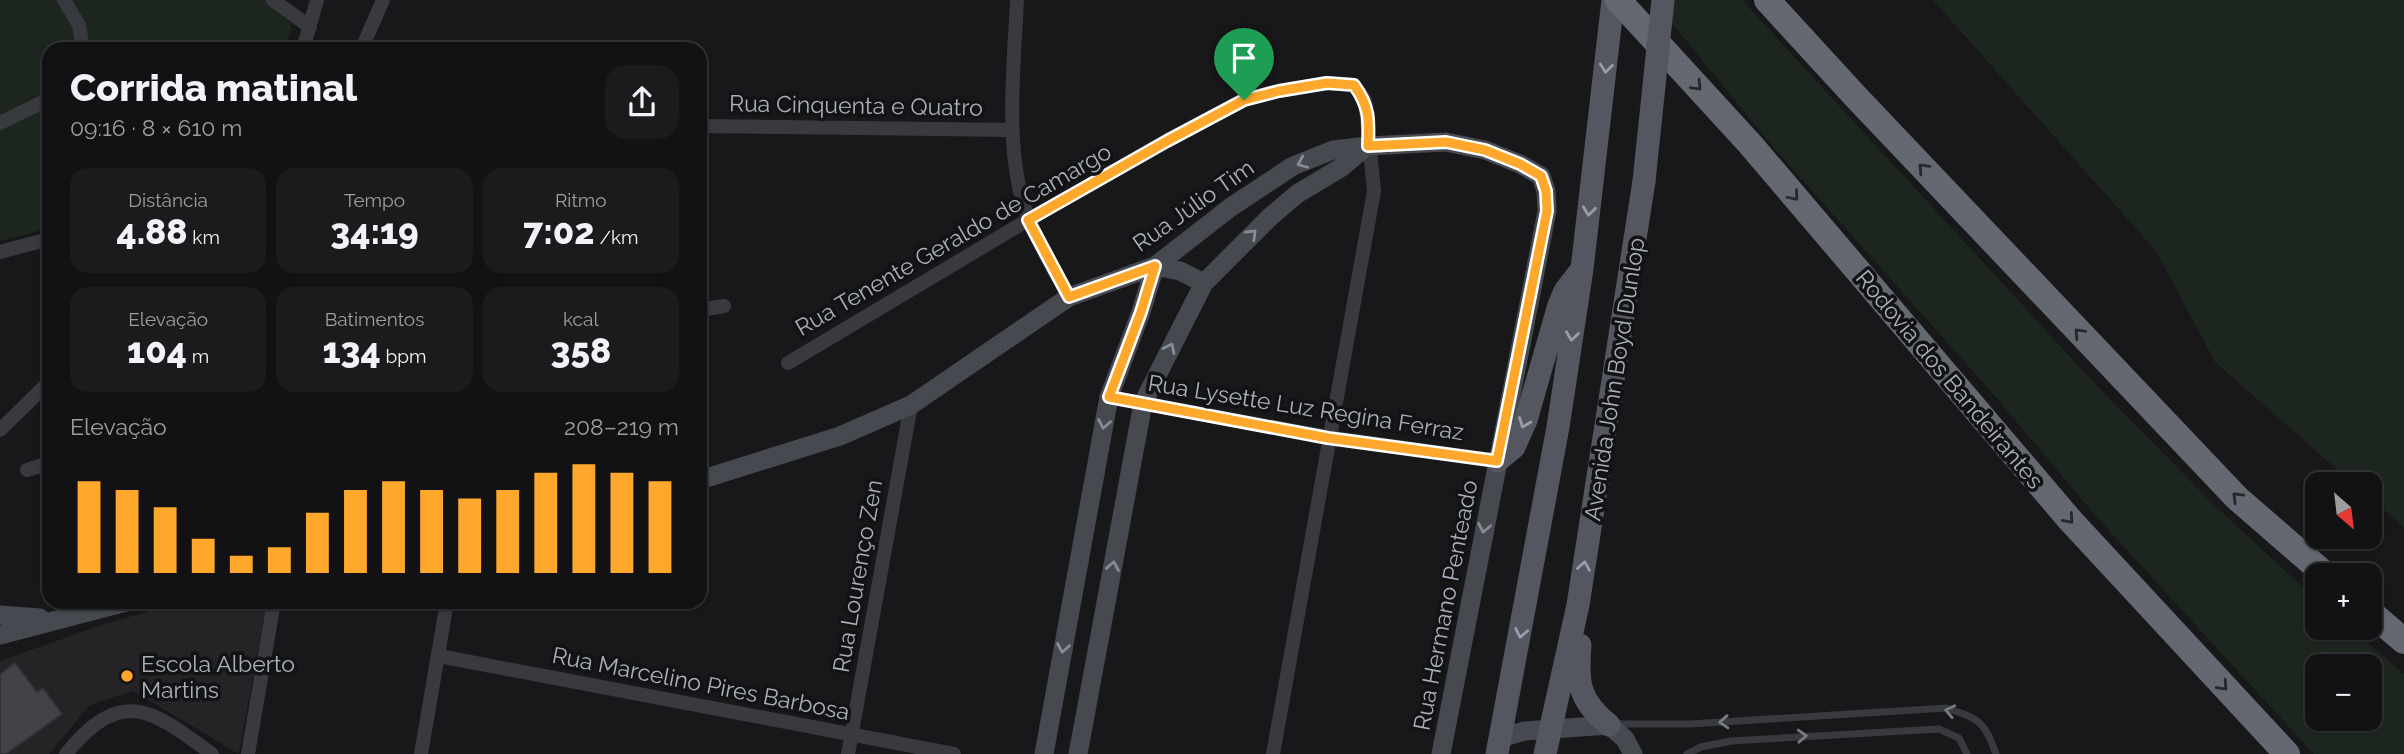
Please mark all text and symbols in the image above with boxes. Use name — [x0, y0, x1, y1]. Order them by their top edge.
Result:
pin — [1214, 28, 1274, 100]
icon: arrive — [1225, 39, 1263, 77]
one-way arrow — [1599, 63, 1614, 74]
text: Corrida matinal — [70, 65, 357, 110]
button: share — [605, 65, 679, 139]
one-way arrow — [1689, 78, 1701, 91]
street label: Rua Cinquenta e Quatro — [729, 89, 983, 121]
text: 09:16 · 8 × 610 m — [70, 114, 242, 141]
street label: Rua Tenente Geraldo de Camargo — [790, 137, 1116, 341]
street label: Rua Júlio Tim — [1127, 153, 1259, 257]
one-way arrow — [1297, 154, 1309, 168]
one-way arrow — [1919, 163, 1931, 176]
text: Distância — [128, 189, 208, 211]
text: Tempo — [344, 189, 405, 211]
text: Ritmo — [555, 189, 607, 211]
one-way arrow — [1786, 189, 1799, 201]
one-way arrow — [1582, 205, 1597, 216]
text: 4.88 — [116, 211, 188, 252]
text: 34:19 — [330, 211, 419, 252]
text: 7:02 — [523, 211, 595, 252]
text: km — [188, 226, 220, 248]
text: /km — [595, 226, 639, 248]
one-way arrow — [1244, 230, 1257, 243]
street label: Avenida John Boyd Dunlop — [1578, 235, 1650, 523]
street label: Rodovia dos Bandeirantes — [1851, 264, 2049, 494]
text: Elevação — [128, 308, 208, 330]
text: Batimentos — [325, 308, 424, 330]
text: kcal — [563, 308, 599, 330]
one-way arrow — [2075, 328, 2088, 341]
text: 104 — [127, 330, 187, 371]
text: 134 — [322, 330, 381, 371]
text: 358 — [550, 330, 611, 371]
one-way arrow — [1565, 331, 1580, 342]
one-way arrow — [1162, 343, 1176, 355]
text: m — [187, 345, 209, 367]
text: bpm — [381, 345, 427, 367]
street label: Rua Lysette Luz Regina Ferraz — [1146, 369, 1466, 445]
text: Elevação — [70, 413, 167, 440]
text: 208–219 m — [564, 413, 679, 440]
one-way arrow — [1518, 417, 1532, 429]
one-way arrow — [1097, 418, 1112, 430]
north arrow — [2305, 472, 2382, 550]
map controls — [2305, 472, 2382, 731]
street label: Rua Lourenço Zen — [827, 478, 887, 674]
street label: Rua Hermano Penteado — [1407, 478, 1483, 732]
one-way arrow — [2232, 493, 2245, 506]
one-way arrow — [2061, 510, 2073, 523]
one-way arrow — [1478, 522, 1493, 534]
one-way arrow — [1105, 560, 1120, 572]
one-way arrow — [1577, 560, 1592, 572]
button: + — [2305, 563, 2382, 640]
one-way arrow — [1514, 627, 1529, 639]
street label: Rua Marcelino Pires Barbosa — [550, 641, 852, 725]
one-way arrow — [1056, 642, 1071, 654]
place label: Escola Alberto Martins — [141, 650, 295, 703]
button: − — [2305, 654, 2382, 731]
marker: Escola Alberto Martins — [119, 668, 135, 684]
one-way arrow — [2215, 678, 2228, 691]
one-way arrow — [1945, 704, 1957, 719]
one-way arrow — [1718, 714, 1729, 729]
one-way arrow — [1797, 729, 1808, 744]

